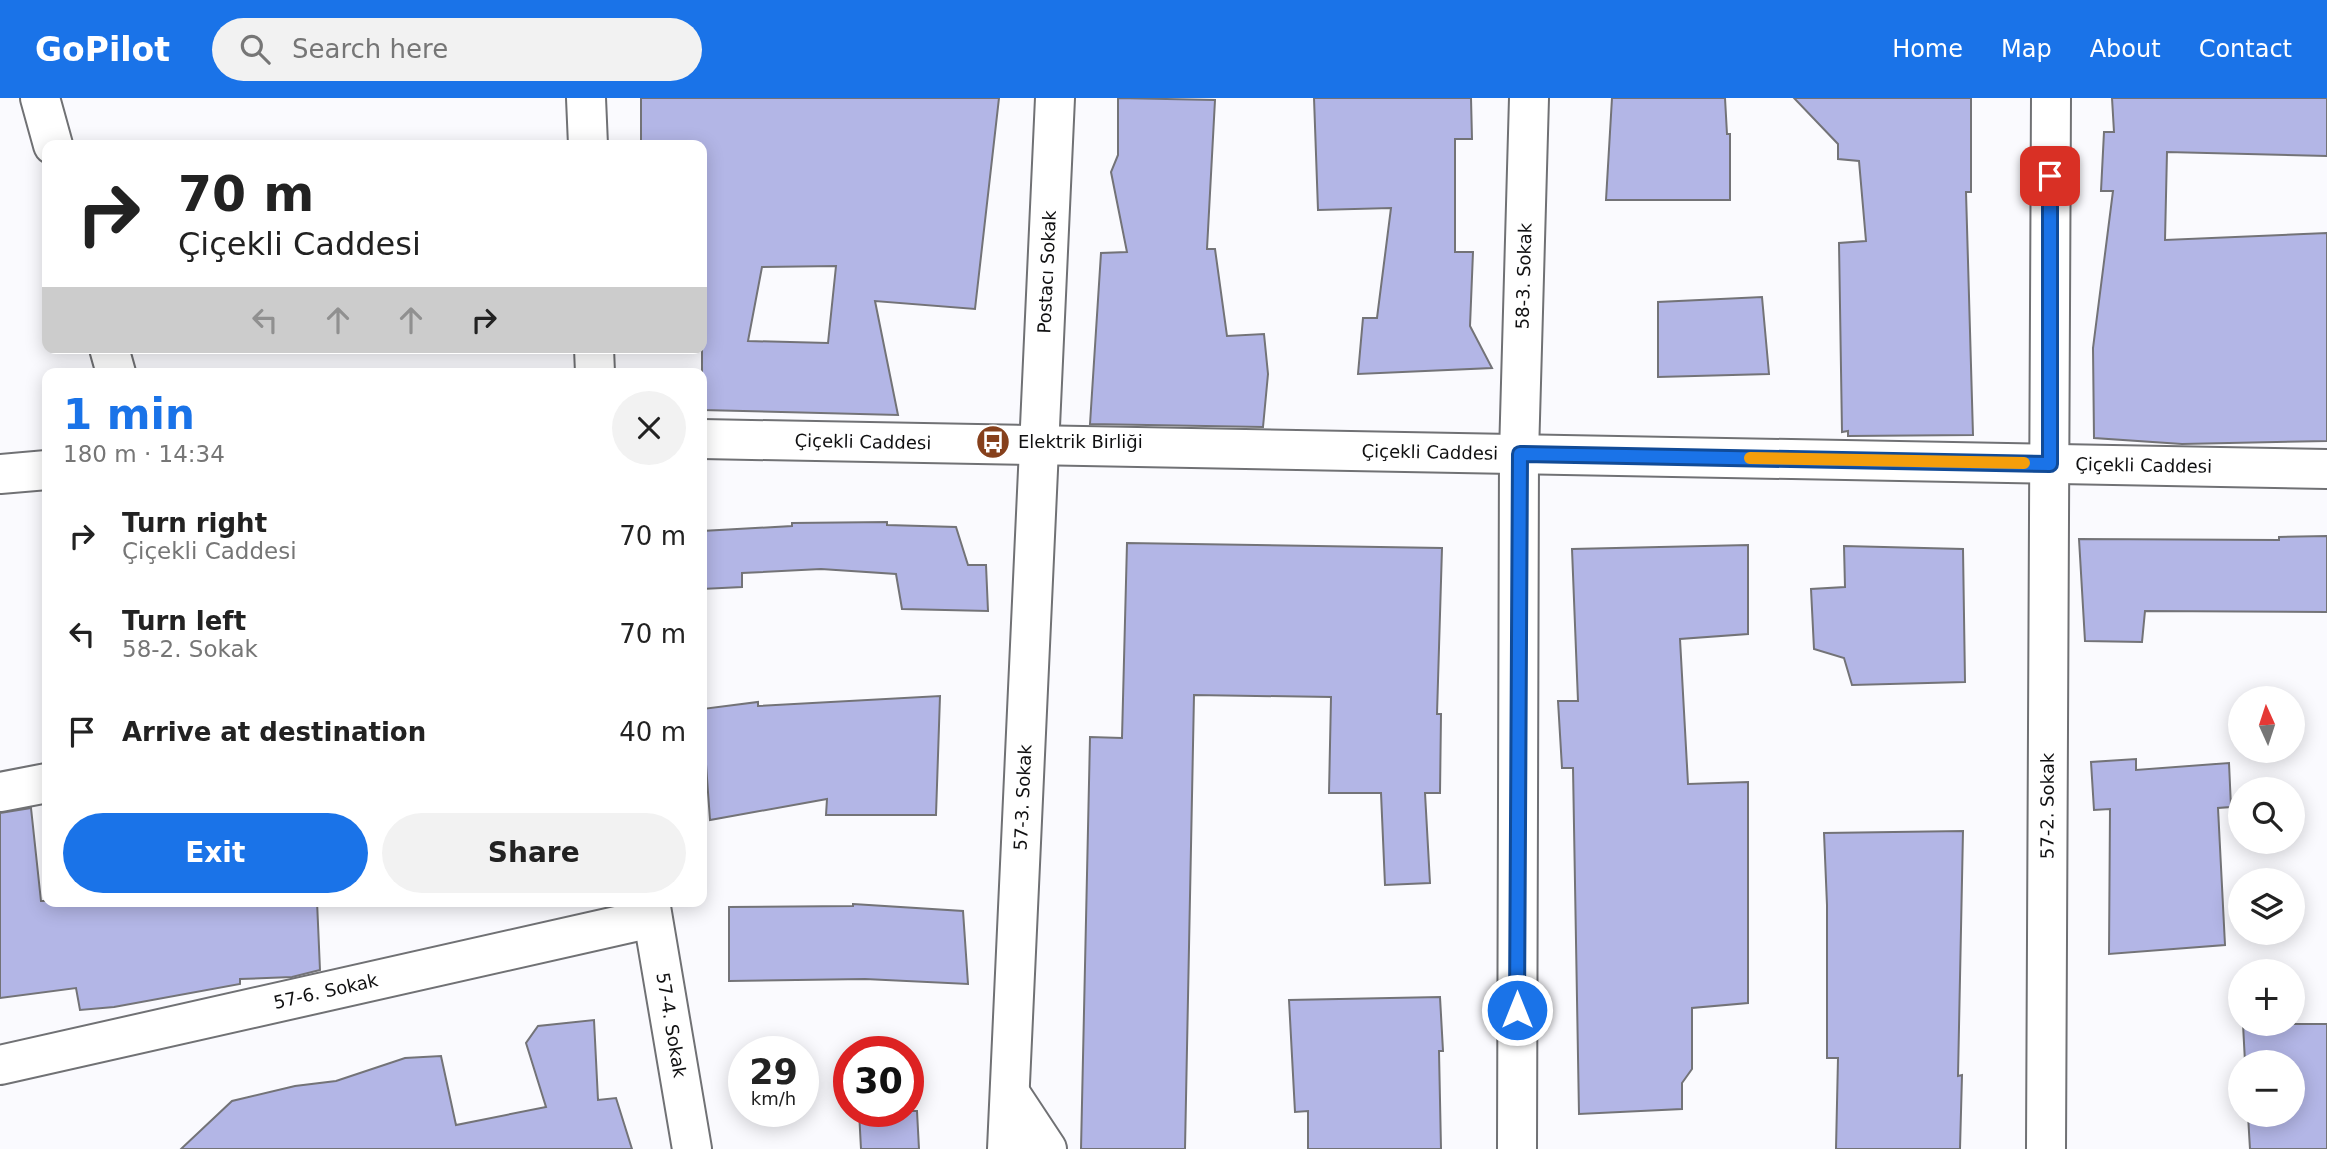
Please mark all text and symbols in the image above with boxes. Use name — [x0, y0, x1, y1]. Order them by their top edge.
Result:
search box — [212, 18, 702, 81]
text: GoPilot — [35, 30, 170, 69]
icon: search — [236, 30, 274, 68]
text: Search here — [292, 34, 448, 64]
text: Home — [1892, 35, 1963, 63]
text: Map — [2001, 35, 2052, 63]
text: About — [2090, 35, 2161, 63]
text: Contact — [2199, 35, 2292, 63]
pin — [2020, 146, 2080, 206]
icon: arrive — [2031, 157, 2069, 195]
text: 70 m — [178, 166, 314, 223]
icon: right — [63, 168, 154, 259]
street label: Postacı Sokak — [1033, 209, 1060, 334]
street label: 58-3. Sokak — [1512, 222, 1536, 330]
text: Çiçekli Caddesi — [178, 225, 421, 263]
icon: left — [246, 301, 284, 339]
icon: ahead — [319, 301, 357, 339]
icon: ahead — [392, 301, 430, 339]
icon: right — [465, 301, 503, 339]
text: 1 min — [63, 390, 195, 439]
button: close — [612, 391, 686, 465]
bus stop icon: Elektrik Birliği — [974, 423, 1012, 461]
street label: Çiçekli Caddesi — [794, 430, 932, 453]
place label: Elektrik Birliği — [1018, 431, 1143, 452]
street label: Çiçekli Caddesi — [1361, 440, 1498, 464]
text: 180 m · 14:34 — [63, 441, 225, 467]
street label: Çiçekli Caddesi — [2075, 453, 2212, 477]
text: Turn right — [122, 508, 267, 538]
icon: right — [63, 517, 101, 555]
text: 70 m — [619, 521, 686, 551]
text: Çiçekli Caddesi — [122, 538, 297, 564]
text: Turn left — [122, 606, 246, 636]
icon: left — [63, 615, 101, 653]
text: 70 m — [619, 619, 686, 649]
text: 58-2. Sokak — [122, 636, 258, 662]
north arrow — [2228, 686, 2305, 763]
map controls — [2228, 686, 2305, 1127]
icon: arrive — [63, 713, 101, 751]
text: Arrive at destination — [122, 717, 426, 747]
text: 40 m — [619, 717, 686, 747]
street label: 57-3. Sokak — [1010, 743, 1036, 851]
street label: 57-2. Sokak — [2036, 752, 2058, 859]
button: search — [2228, 777, 2305, 854]
button: Exit — [63, 813, 368, 893]
button: Share — [382, 813, 686, 893]
button: layers — [2228, 868, 2305, 945]
button: + — [2228, 959, 2305, 1036]
street label: 57-6. Sokak — [272, 969, 380, 1013]
street label: 57-4. Sokak — [652, 971, 691, 1080]
position arrow — [1480, 973, 1554, 1047]
speed limit sign: 30 — [833, 1036, 924, 1127]
button: − — [2228, 1050, 2305, 1127]
text: 29 — [749, 1052, 798, 1092]
text: km/h — [751, 1088, 796, 1109]

